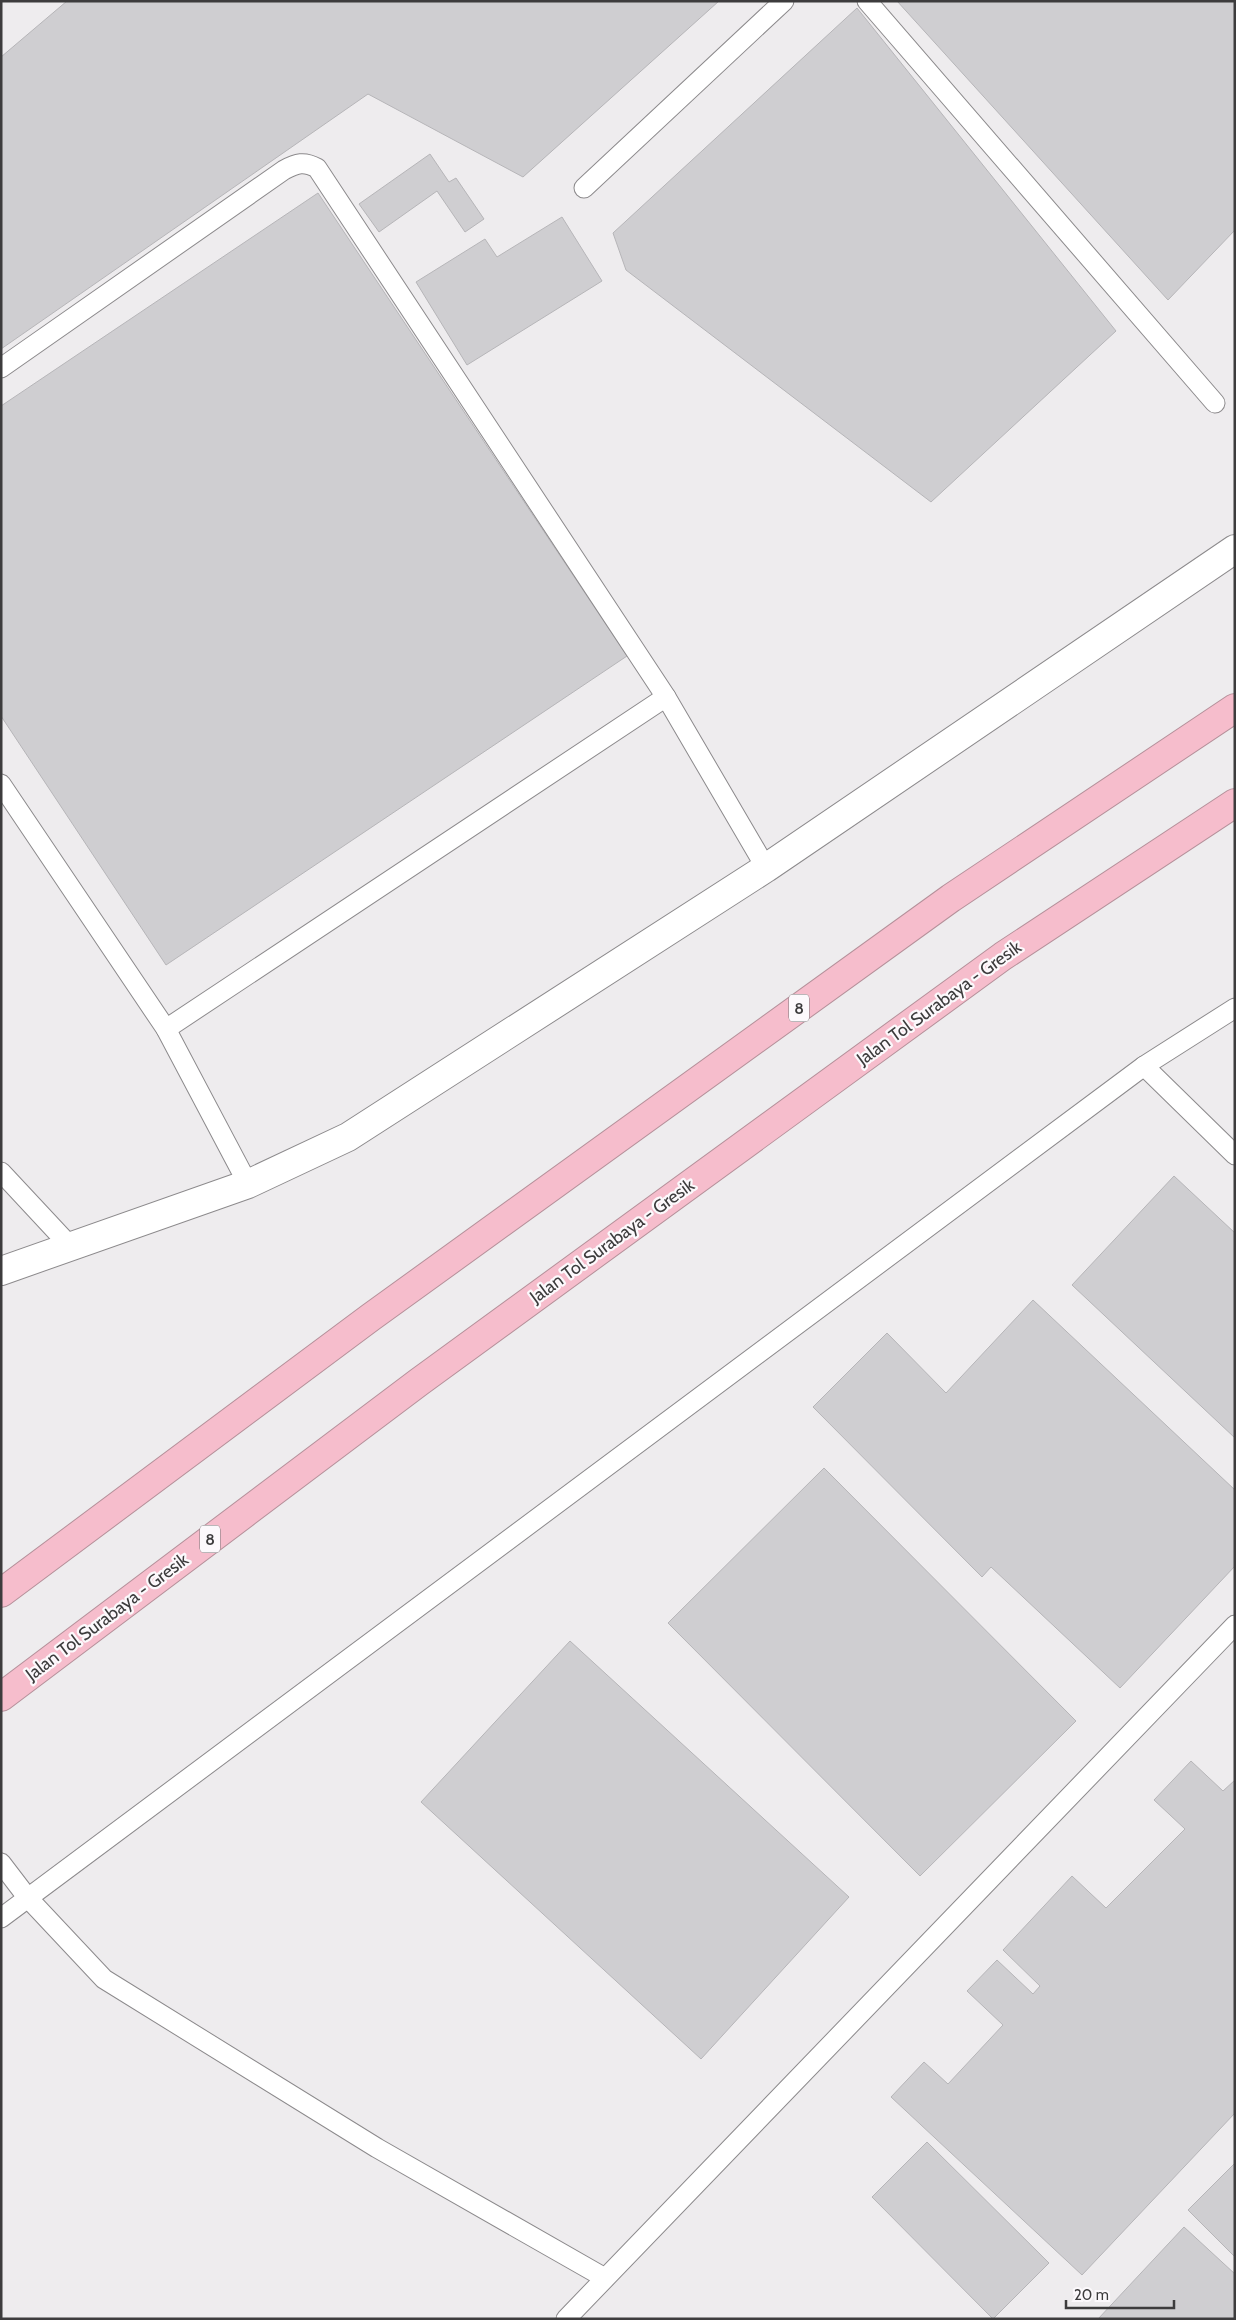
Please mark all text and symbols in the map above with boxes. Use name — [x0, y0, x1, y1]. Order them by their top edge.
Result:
street label: Jalan Tol Surabaya - Gresik — [852, 935, 1026, 1071]
road number: 8 — [789, 994, 809, 1021]
street label: Jalan Tol Surabaya - Gresik — [525, 1173, 699, 1309]
road number: 8 — [200, 1526, 220, 1552]
street label: Jalan Tol Surabaya - Gresik — [20, 1548, 193, 1686]
scale bar — [1066, 2278, 1174, 2310]
text: 20 m — [1074, 2286, 1109, 2304]

